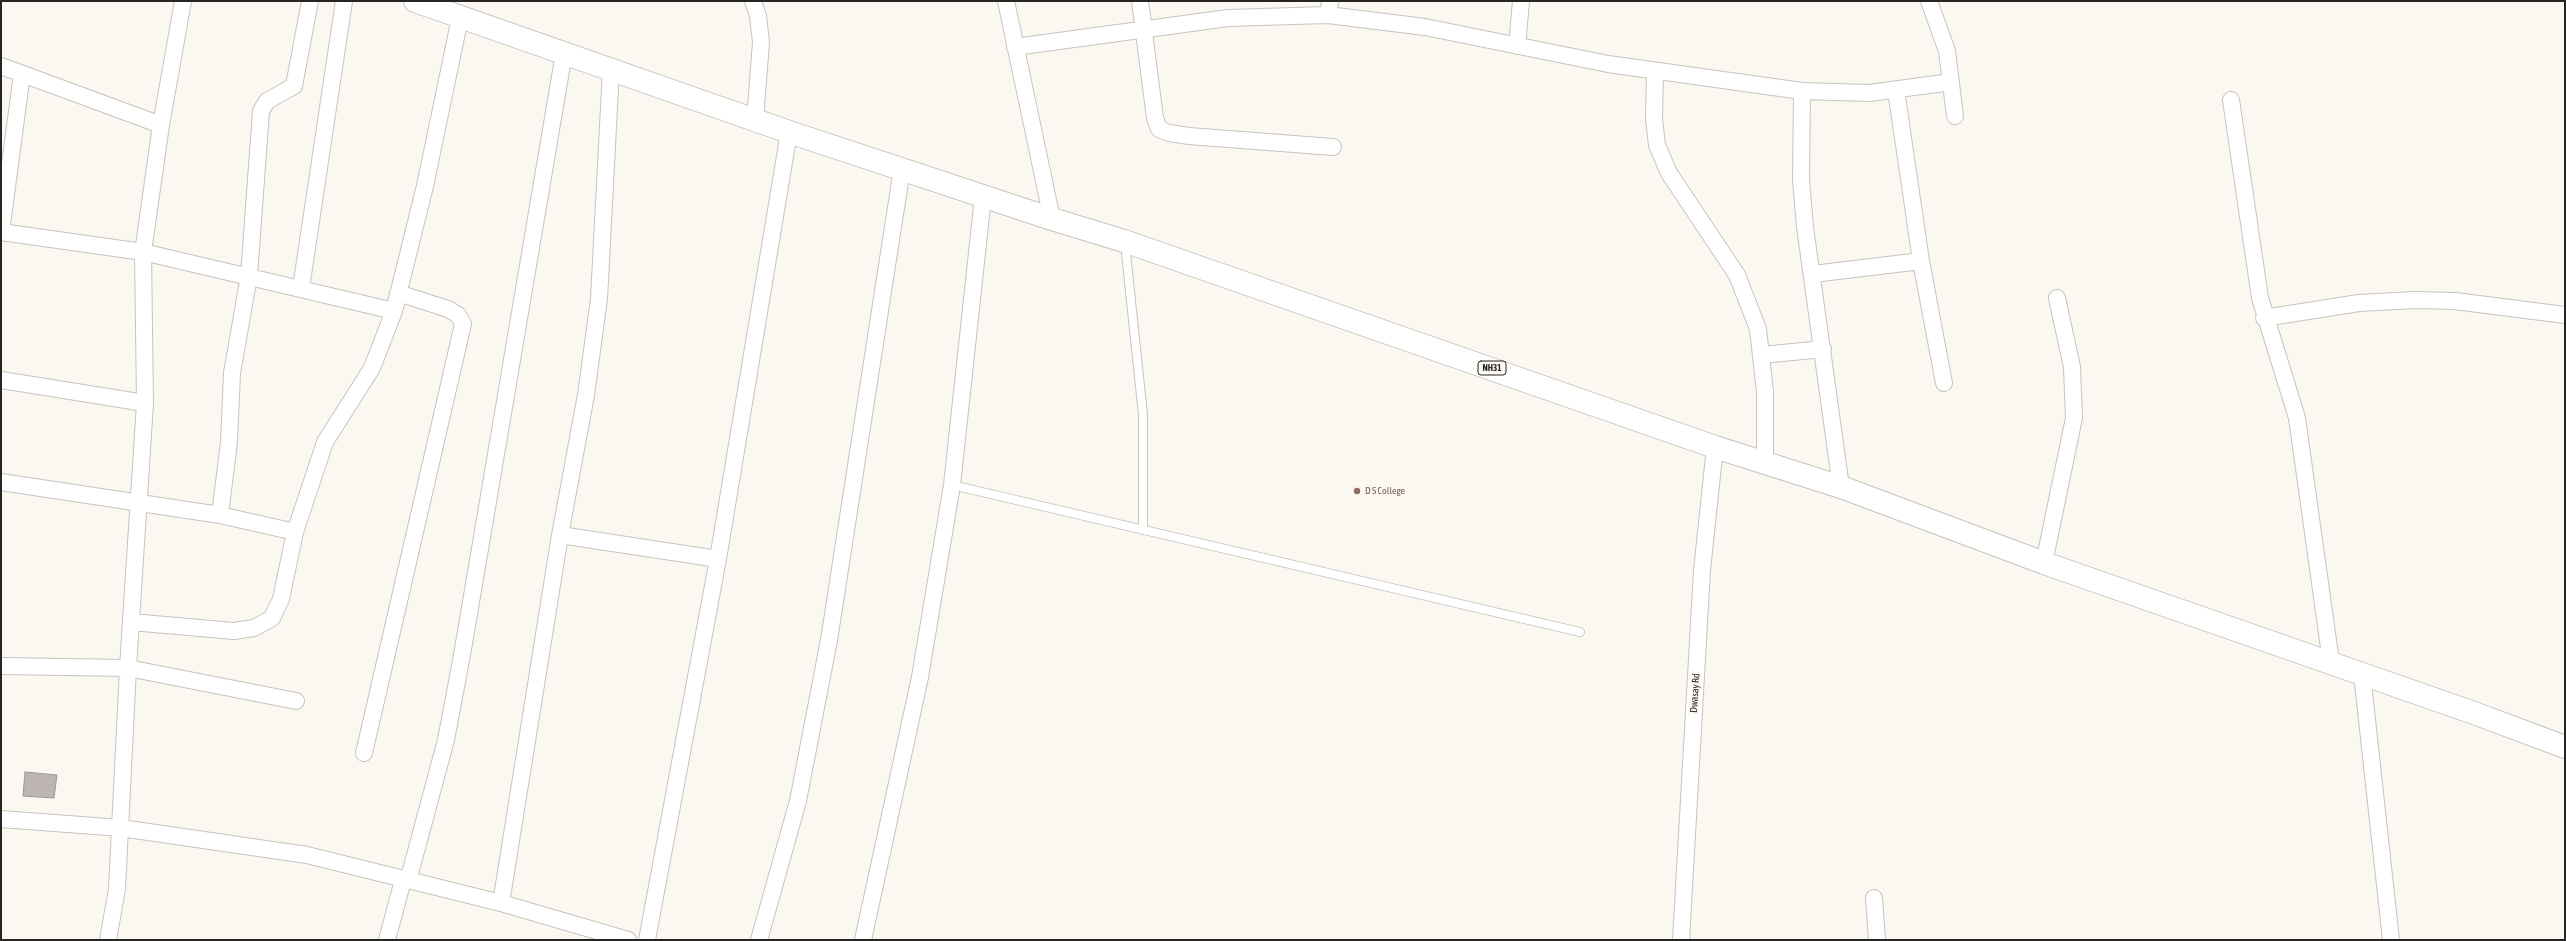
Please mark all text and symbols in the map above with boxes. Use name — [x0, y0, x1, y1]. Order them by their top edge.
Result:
road number: NH31 — [1478, 361, 1506, 375]
place label: D S College — [1365, 485, 1405, 497]
marker: D S College — [1352, 486, 1362, 496]
street label: Dwasay Rd — [1688, 673, 1702, 713]

